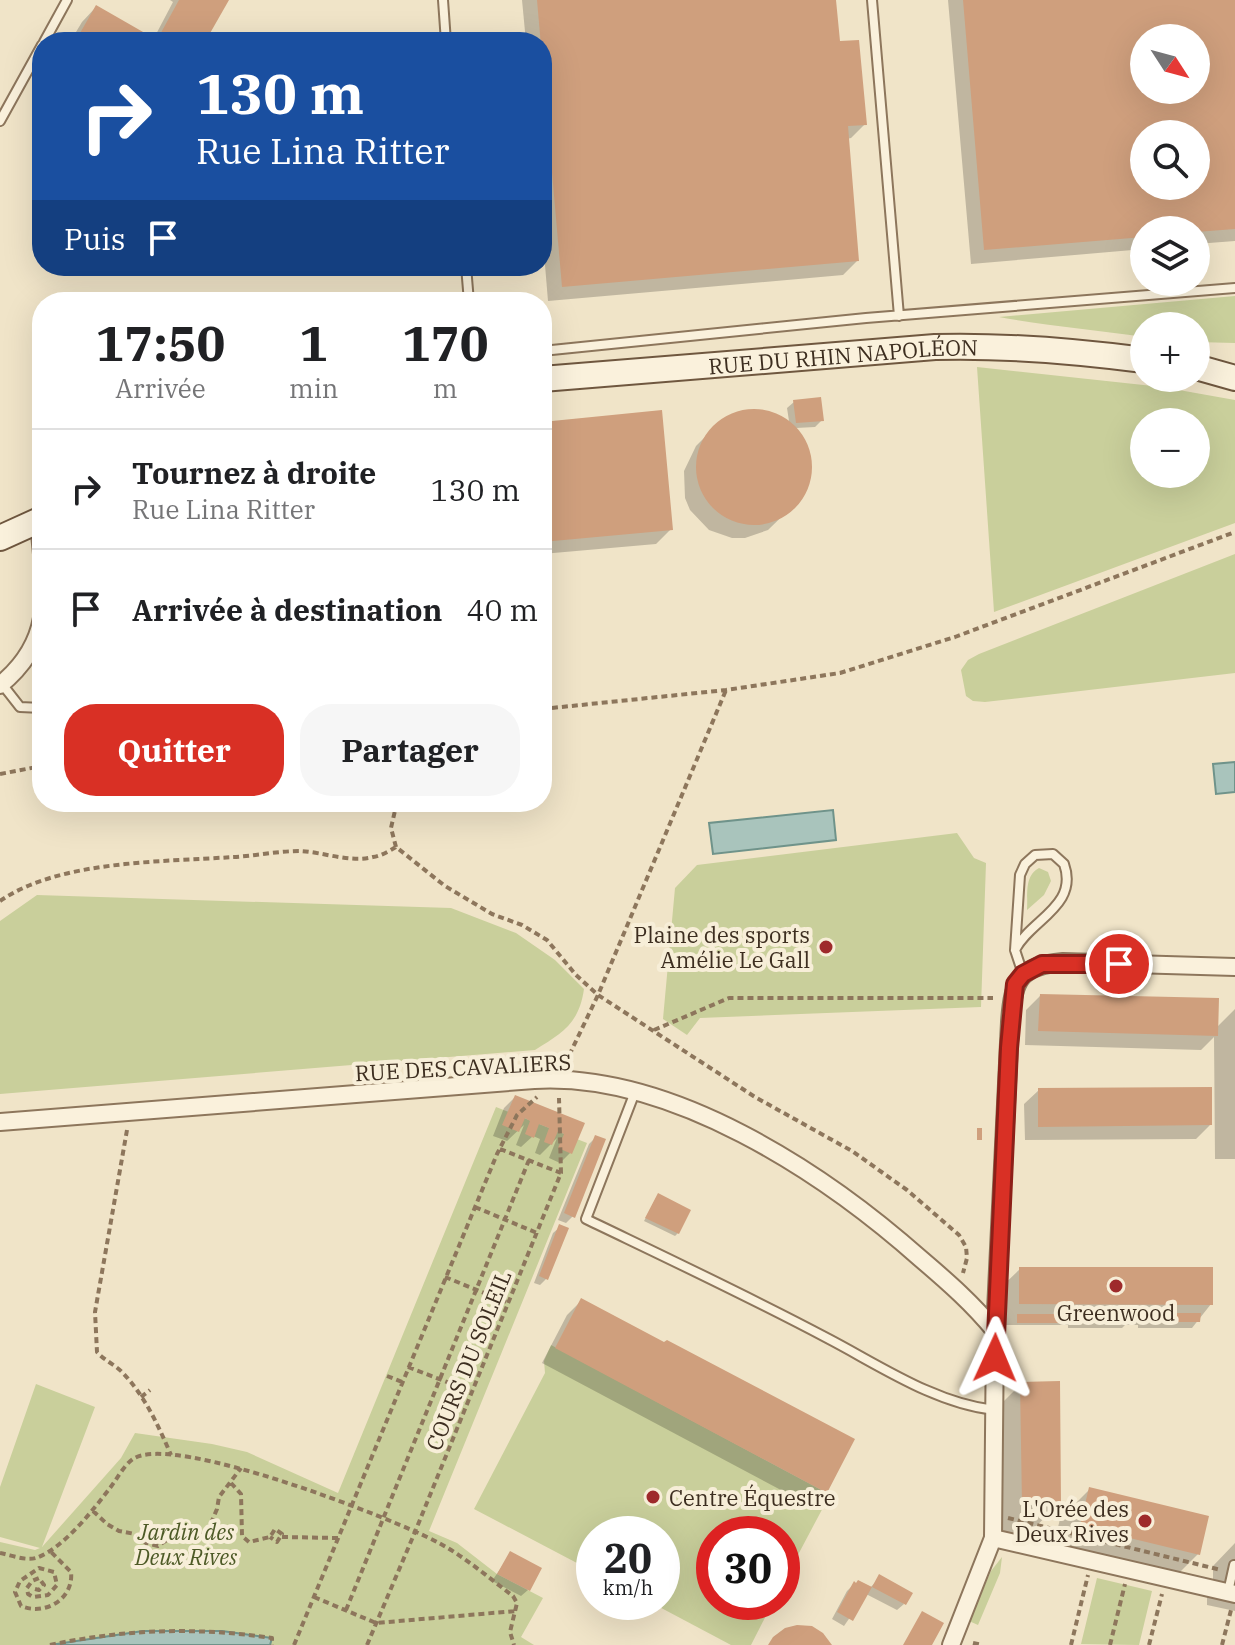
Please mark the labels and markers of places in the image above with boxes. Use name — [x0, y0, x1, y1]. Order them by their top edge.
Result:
place label: Plaine des sports Amélie Le Gall — [633, 920, 810, 974]
pin — [1085, 930, 1153, 998]
marker: Plaine des sports Amélie Le Gall — [817, 938, 835, 956]
marker: Greenwood — [1107, 1277, 1125, 1295]
place label: Greenwood — [1057, 1298, 1175, 1327]
place label: Centre Équestre — [669, 1483, 836, 1512]
marker: Centre Équestre — [644, 1488, 662, 1506]
place label: L'Orée des Deux Rives — [1015, 1494, 1129, 1548]
marker: L'Orée des Deux Rives — [1136, 1512, 1154, 1530]

